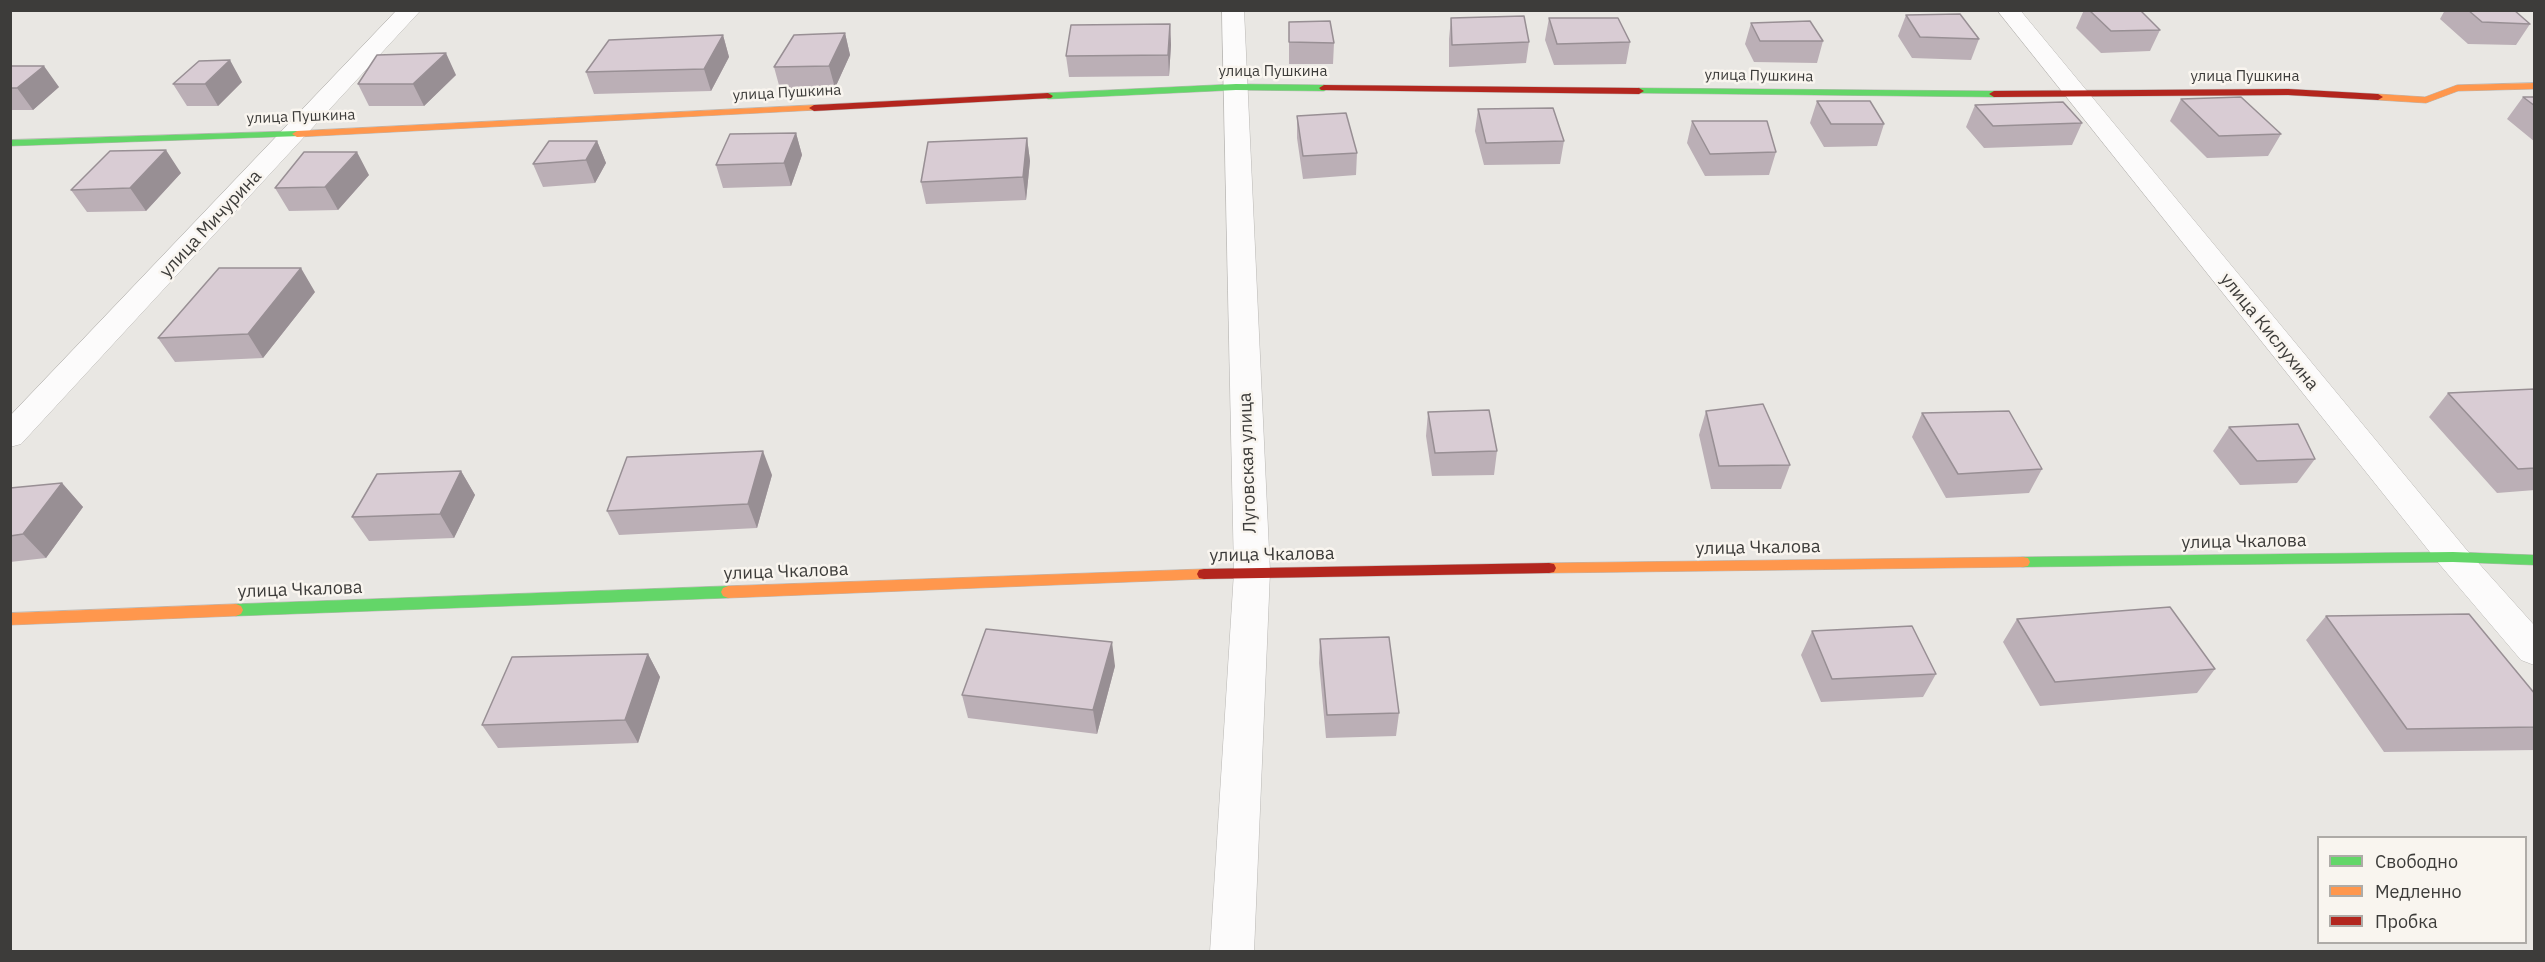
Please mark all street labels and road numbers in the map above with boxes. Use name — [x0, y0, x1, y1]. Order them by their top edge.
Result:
street label: улица Пушкина — [1219, 63, 1327, 81]
street label: улица Пушкина — [1704, 66, 1814, 86]
street label: улица Пушкина — [2191, 68, 2299, 86]
street label: улица Пушкина — [732, 81, 842, 105]
street label: улица Пушкина — [246, 106, 356, 128]
street label: улица Мичурина — [156, 166, 266, 282]
street label: улица Кислухина — [2215, 269, 2323, 395]
street label: Луговская улица — [1235, 392, 1261, 534]
street label: улица Чкалова — [2181, 530, 2307, 554]
street label: улица Чкалова — [1695, 536, 1821, 560]
street label: улица Чкалова — [1209, 543, 1335, 567]
street label: улица Чкалова — [723, 559, 849, 585]
street label: улица Чкалова — [237, 577, 363, 603]

